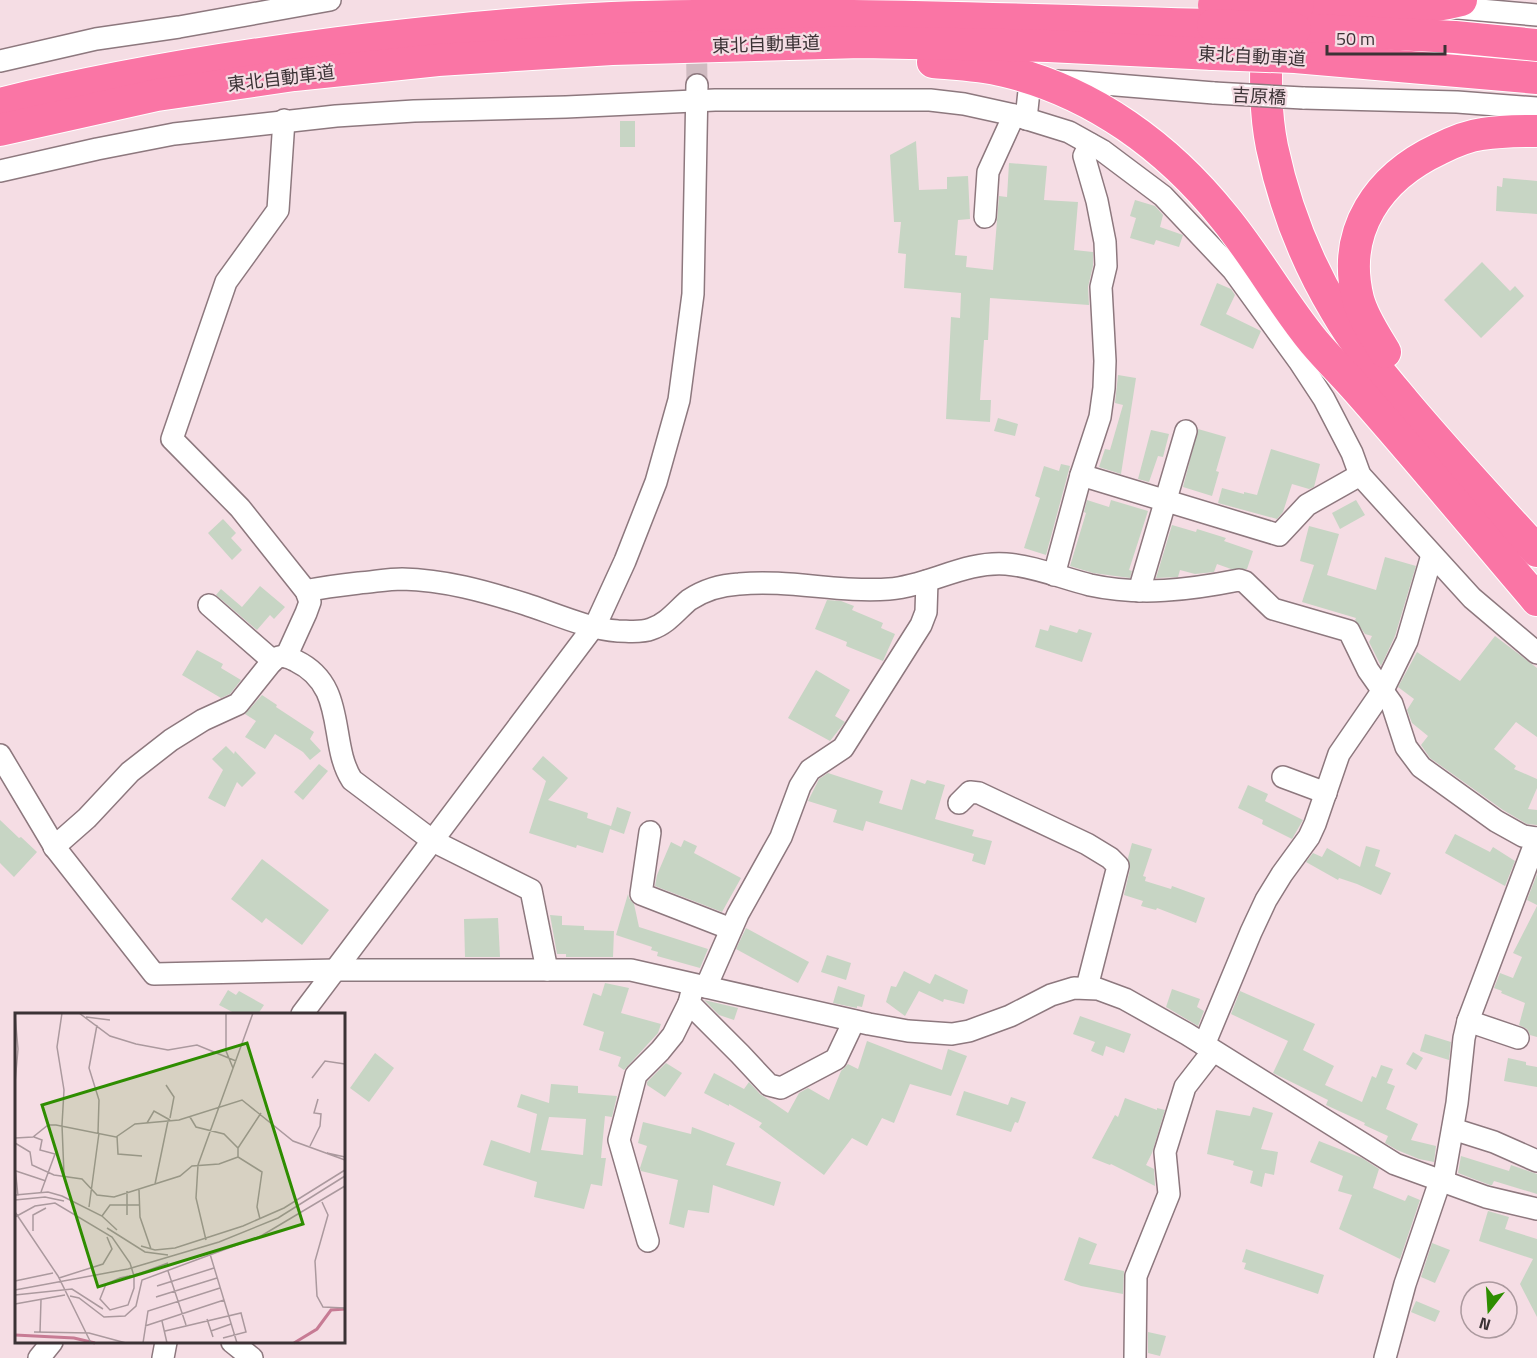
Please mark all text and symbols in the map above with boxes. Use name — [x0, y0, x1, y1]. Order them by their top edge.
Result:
scale bar — [1327, 18, 1446, 56]
text: 50 m — [1336, 25, 1375, 52]
street label: 東北自動車道 — [712, 29, 820, 59]
street label: 東北自動車道 — [1197, 40, 1307, 72]
street label: 東北自動車道 — [226, 58, 336, 98]
street label: 吉原橋 — [1231, 81, 1287, 111]
inset map — [15, 1013, 345, 1343]
north arrow — [1459, 1280, 1519, 1340]
text: N — [1476, 1311, 1493, 1337]

